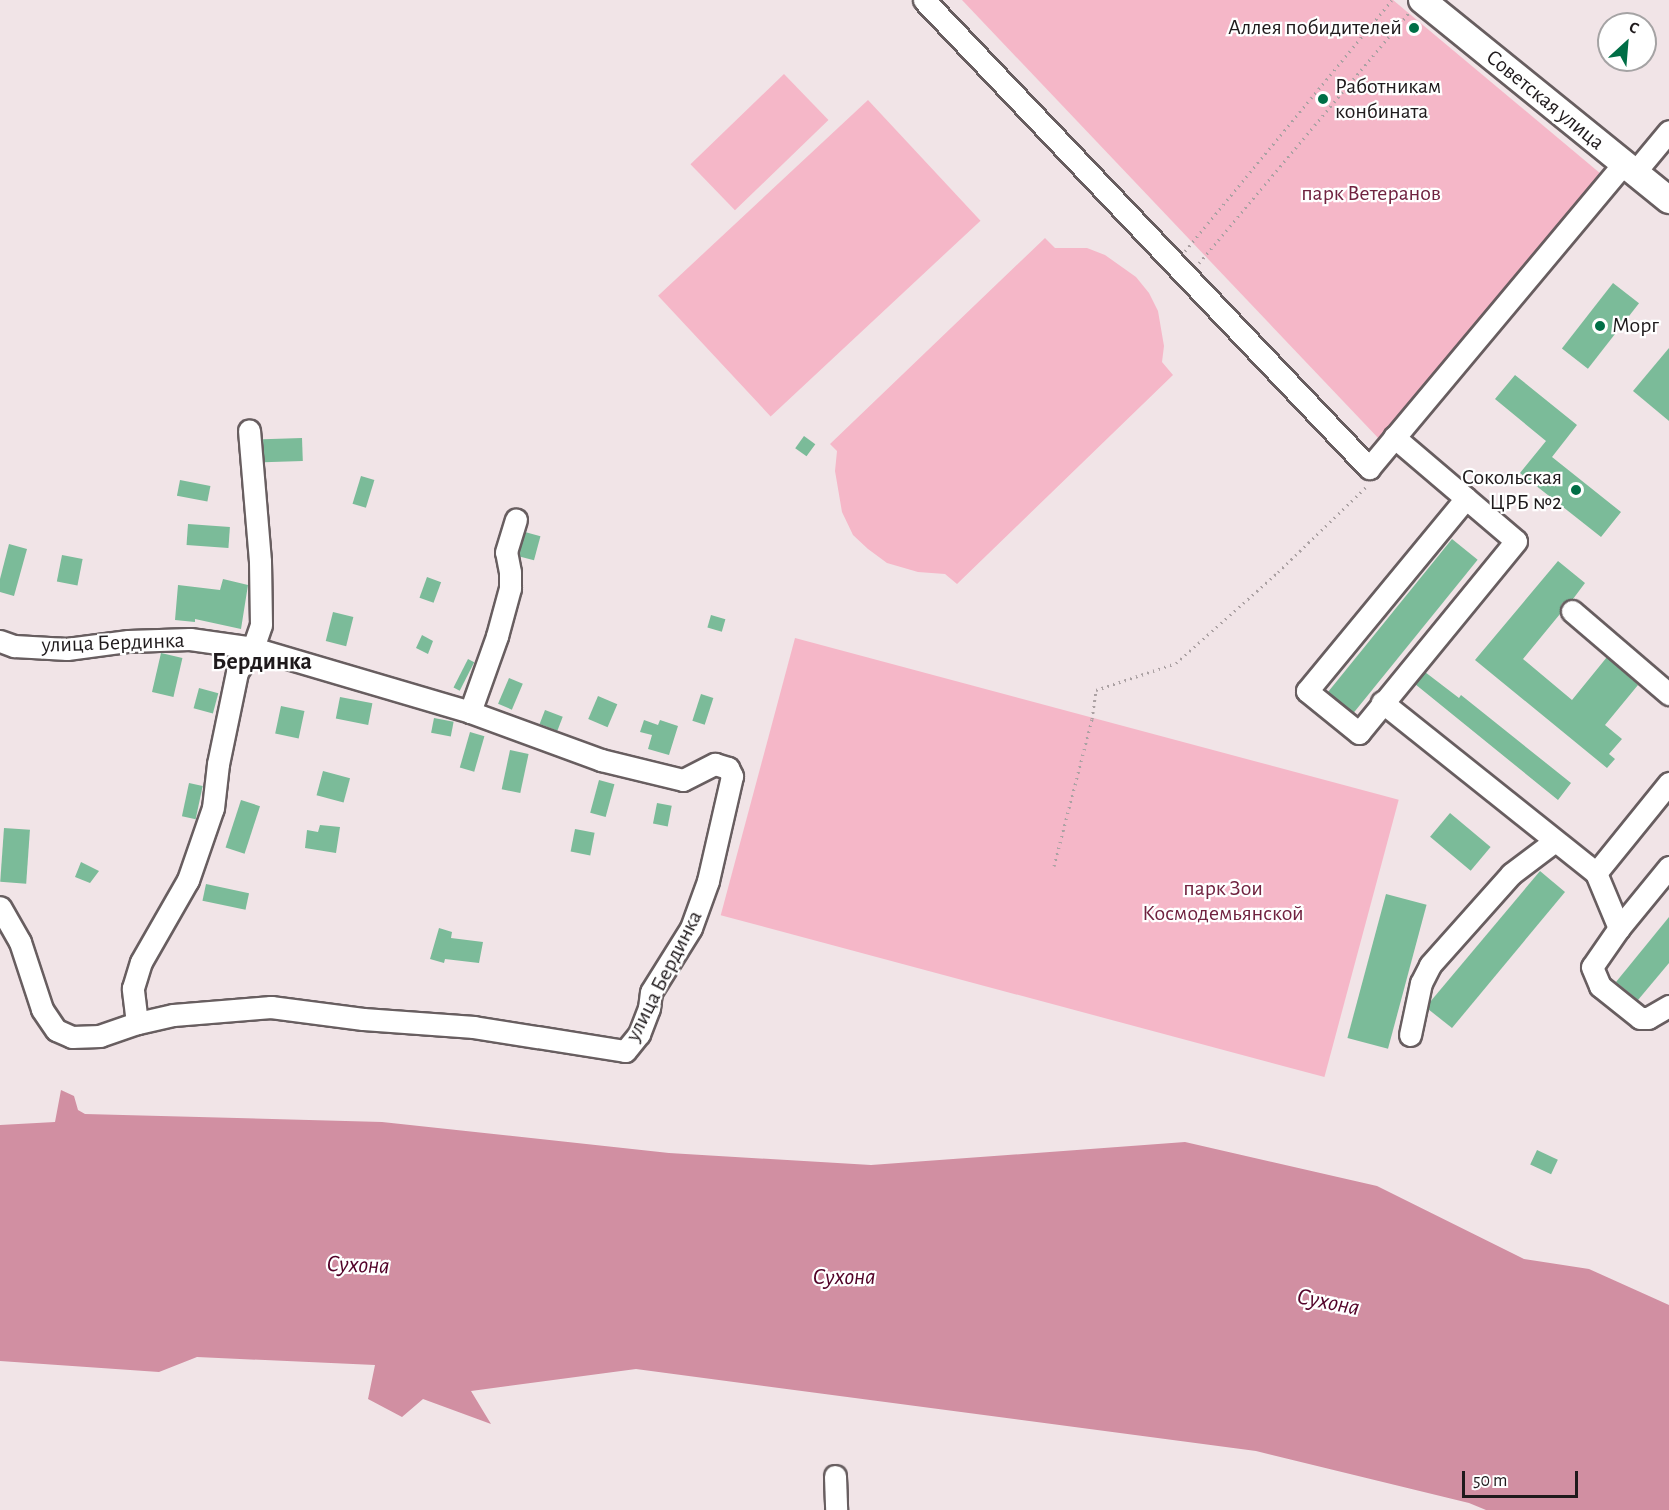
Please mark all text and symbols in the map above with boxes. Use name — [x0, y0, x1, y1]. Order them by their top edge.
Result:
north arrow — [1597, 12, 1657, 72]
place label: Аллея побидителей — [1228, 15, 1402, 41]
text: С — [1627, 18, 1641, 37]
marker: Аллея побидителей — [1407, 21, 1421, 35]
street label: Советская улица — [1480, 44, 1610, 156]
place label: Работникам конбината — [1335, 73, 1441, 124]
marker: Работникам конбината — [1316, 92, 1330, 106]
park label: парк Ветеранов — [1301, 181, 1441, 207]
place label: Морг — [1612, 313, 1659, 339]
marker: Морг — [1593, 319, 1607, 333]
place label: Сокольская ЦРБ №2 — [1462, 464, 1562, 516]
marker: Сокольская ЦРБ №2 — [1567, 481, 1585, 499]
street label: улица Бердинка — [41, 627, 185, 659]
district label: Бердинка — [212, 649, 312, 677]
park label: парк Зои Космодемьянской — [1142, 875, 1304, 926]
street label: улица Бердинка — [620, 906, 708, 1046]
water label: Сухона — [326, 1251, 390, 1281]
water label: Сухона — [812, 1264, 876, 1292]
water label: Сухона — [1294, 1283, 1362, 1323]
scale bar — [1465, 1459, 1580, 1497]
text: 50 m — [1473, 1472, 1507, 1490]

